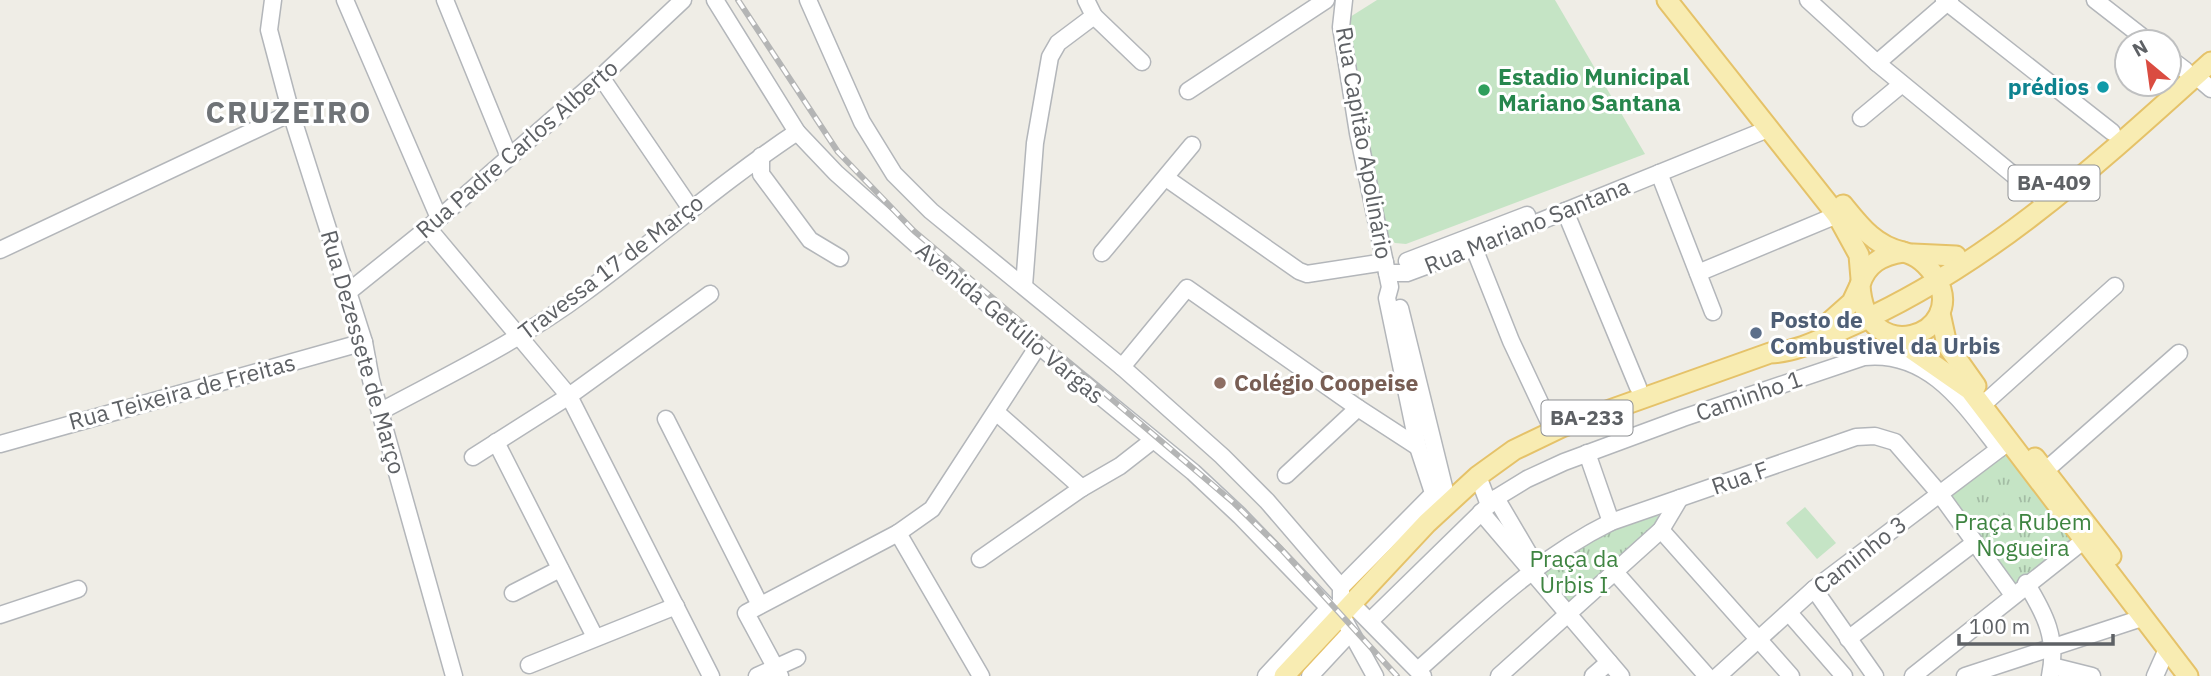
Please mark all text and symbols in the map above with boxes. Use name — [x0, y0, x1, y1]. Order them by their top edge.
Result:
street label: Rua Capitão Apolinário — [1330, 24, 1400, 261]
north arrow — [2113, 28, 2183, 98]
text: N — [2128, 34, 2152, 62]
street label: Rua Padre Carlos Alberto — [409, 52, 624, 244]
place label: Estadio Municipal Mariano Santana — [1498, 61, 1690, 117]
place label: prédios — [2008, 71, 2089, 101]
marker: prédios — [2095, 79, 2111, 95]
marker: Estadio Municipal Mariano Santana — [1476, 82, 1492, 98]
district label: CRUZEIRO — [206, 92, 372, 131]
road number: BA-409 — [2008, 166, 2100, 200]
street label: Rua Mariano Santana — [1420, 170, 1634, 280]
street label: Travessa 17 de Março — [512, 187, 709, 346]
street label: Rua Dezessete de Março — [315, 226, 413, 477]
street label: Avenida Getúlio Vargas — [910, 235, 1111, 410]
place label: Posto de Combustivel da Urbis — [1770, 304, 2000, 360]
marker: Posto de Combustivel da Urbis — [1748, 325, 1764, 341]
street label: Rua Teixeira de Freitas — [65, 346, 298, 436]
street label: Caminho 1 — [1691, 363, 1806, 427]
place label: Colégio Coopeise — [1234, 367, 1419, 397]
marker: Colégio Coopeise — [1212, 375, 1228, 391]
road number: BA-233 — [1542, 400, 1632, 436]
street label: Rua F — [1707, 453, 1772, 501]
park label: Praça Rubem Nogueira — [1954, 506, 2092, 562]
street label: Caminho 3 — [1807, 508, 1912, 600]
park label: Praça da Urbis I — [1529, 543, 1619, 599]
scale bar — [1959, 602, 2113, 646]
text: 100 m — [1969, 612, 2030, 640]

